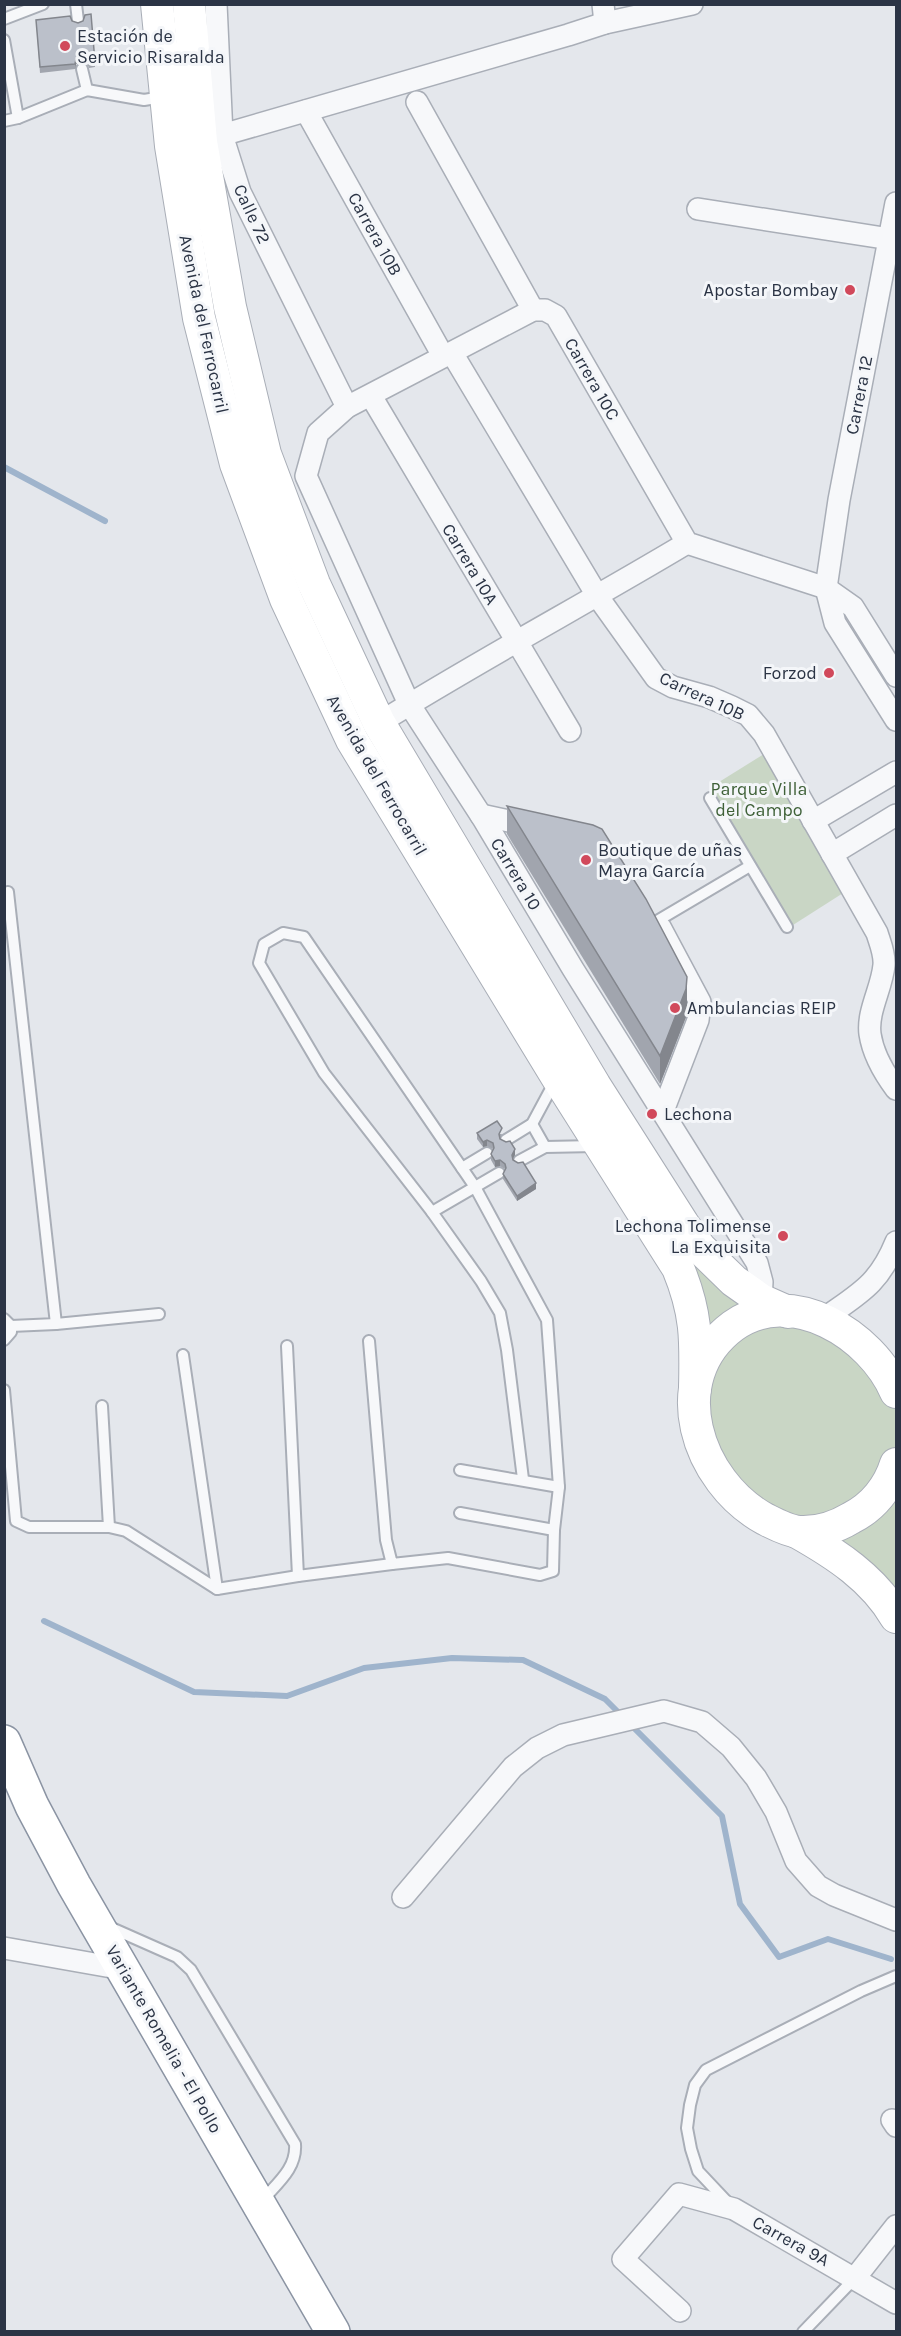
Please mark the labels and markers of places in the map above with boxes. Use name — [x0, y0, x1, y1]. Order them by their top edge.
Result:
place label: Estación de Servicio Risaralda — [77, 25, 225, 68]
marker: Estación de Servicio Risaralda — [58, 39, 72, 53]
place label: Apostar Bombay — [704, 279, 839, 301]
marker: Apostar Bombay — [843, 283, 857, 297]
place label: Forzod — [763, 662, 817, 684]
marker: Forzod — [822, 666, 836, 680]
place label: Boutique de uñas Mayra García — [598, 839, 742, 882]
marker: Boutique de uñas Mayra García — [579, 853, 593, 867]
place label: Ambulancias REIP — [687, 997, 836, 1019]
marker: Ambulancias REIP — [668, 1001, 682, 1015]
place label: Lechona — [664, 1103, 732, 1125]
marker: Lechona — [645, 1107, 659, 1121]
place label: Lechona Tolimense La Exquisita — [615, 1215, 771, 1258]
marker: Lechona Tolimense La Exquisita — [776, 1229, 790, 1243]

